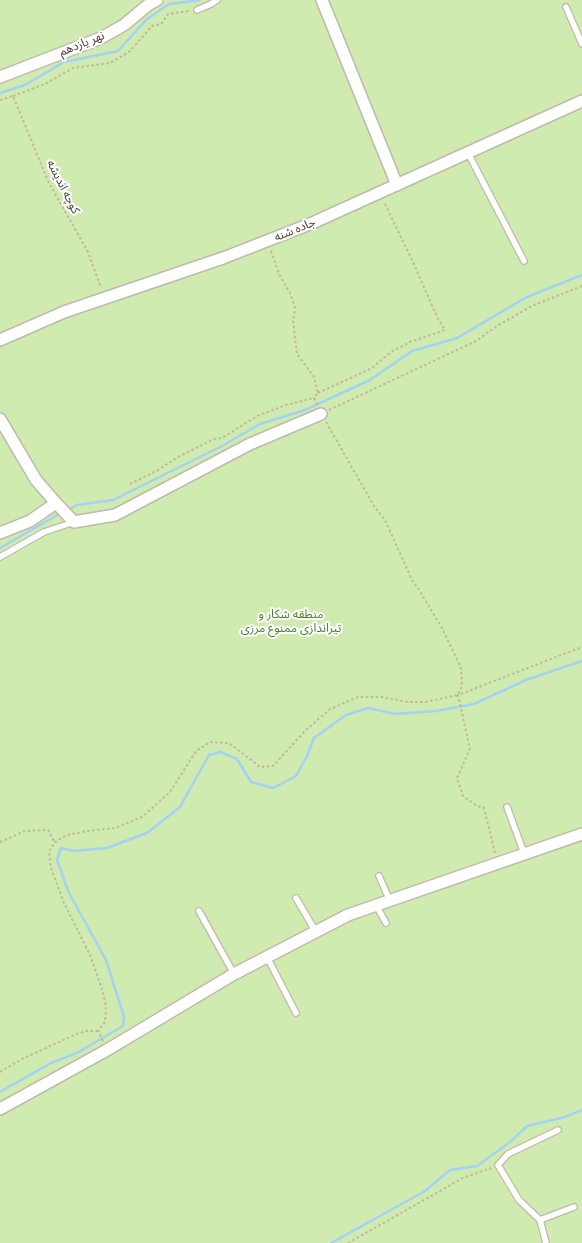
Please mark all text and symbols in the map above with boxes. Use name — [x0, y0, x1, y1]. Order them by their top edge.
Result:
street label: نهر یازدهم — [57, 28, 107, 60]
street label: کوچه اندیشه — [43, 158, 83, 216]
street label: جاده شنه — [272, 215, 318, 245]
park label: منطقه شکار و تیراندازی ممنوع مرزی — [241, 608, 341, 636]

